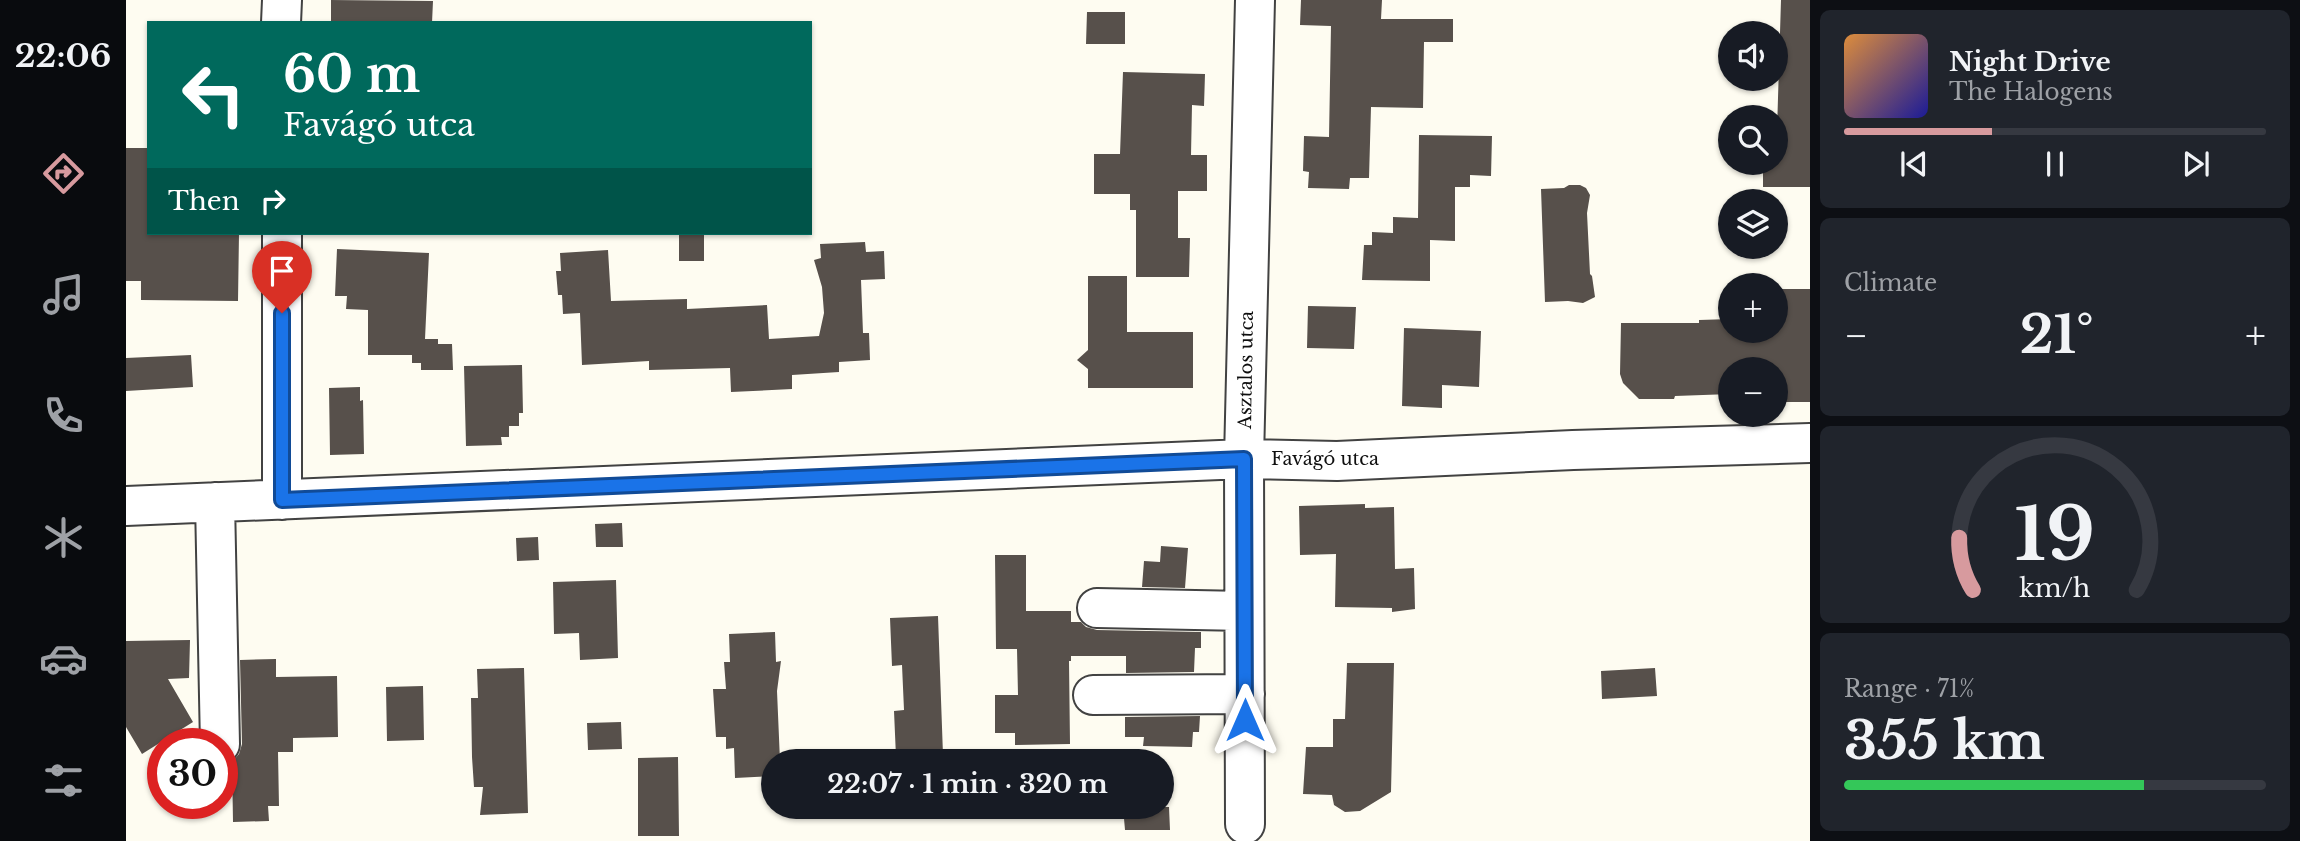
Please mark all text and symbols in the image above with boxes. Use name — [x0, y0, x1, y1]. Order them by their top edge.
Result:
map controls — [1718, 21, 1788, 427]
button: sound — [1718, 21, 1788, 91]
text: 22:06 — [15, 36, 111, 76]
text: 60 m — [283, 44, 420, 105]
text: Night Drive — [1949, 46, 2111, 78]
icon: left — [168, 49, 259, 140]
text: The Halogens — [1949, 78, 2113, 106]
text: Favágó utca — [283, 105, 475, 145]
button: search — [1718, 105, 1788, 175]
icon: previous — [1895, 145, 1933, 183]
icon: pause — [2036, 145, 2074, 183]
icon: next — [2177, 145, 2215, 183]
icon: directions — [39, 149, 88, 198]
icon: right — [254, 182, 292, 220]
text: Then — [168, 185, 240, 217]
button: layers — [1718, 189, 1788, 259]
pin — [252, 241, 312, 313]
icon: arrive — [263, 252, 301, 290]
text: Climate — [1844, 269, 1937, 297]
icon: music — [39, 270, 88, 319]
button: + — [1718, 273, 1788, 343]
text: 21° — [2020, 303, 2094, 367]
street label: Asztalos utca — [1234, 311, 1258, 430]
text: − — [1844, 312, 1868, 359]
text: + — [2245, 312, 2266, 359]
button: − — [1718, 357, 1788, 427]
icon: phone — [39, 391, 88, 440]
street label: Favágó utca — [1271, 448, 1379, 470]
text: 19 — [2015, 490, 2095, 581]
icon: climate — [39, 513, 88, 562]
text: km/h — [2020, 573, 2090, 604]
icon: car — [39, 634, 88, 683]
text: Range · 71% — [1844, 675, 1975, 703]
position arrow — [1208, 683, 1282, 757]
text: 355 km — [1844, 709, 2045, 773]
speed limit sign: 30 — [147, 728, 238, 819]
icon: filters — [39, 756, 88, 805]
text: 22:07 · 1 min · 320 m — [827, 768, 1108, 800]

